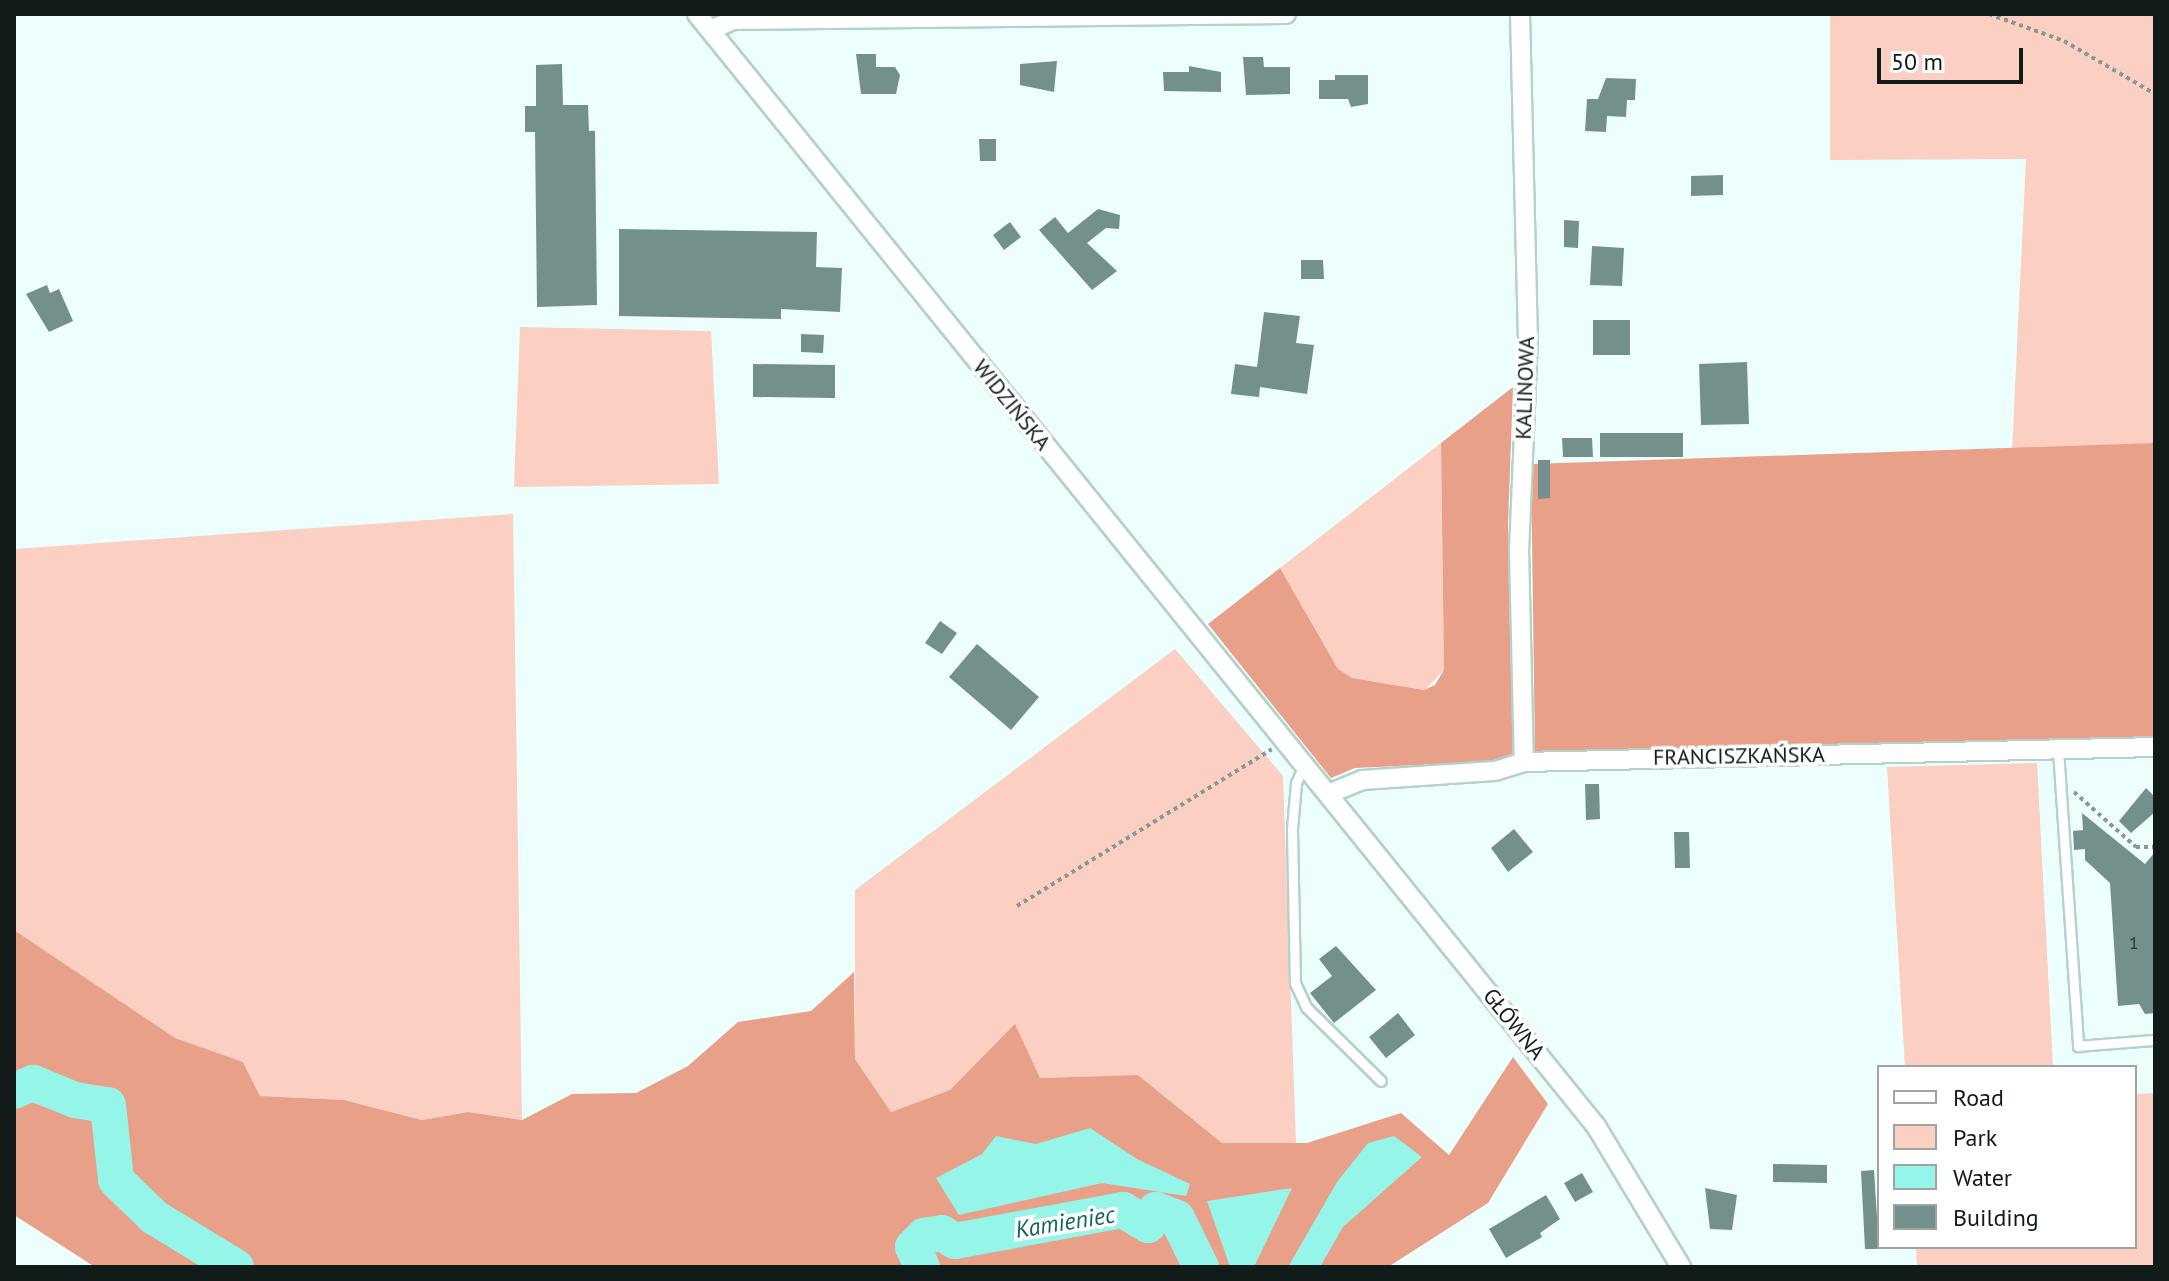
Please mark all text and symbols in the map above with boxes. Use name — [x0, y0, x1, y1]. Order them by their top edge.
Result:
scale bar — [1881, 32, 2027, 82]
text: 50 m — [1891, 46, 1943, 77]
street label: KALINOWA — [1510, 336, 1540, 440]
street label: WIDZIŃSKA — [967, 354, 1057, 456]
street label: FRANCISZKAŃSKA — [1653, 741, 1825, 771]
house number: 1 — [2129, 932, 2139, 954]
street label: GŁÓWNA — [1477, 983, 1551, 1065]
legend — [1877, 1065, 2137, 1249]
text: Road — [1953, 1082, 2004, 1113]
text: Park — [1953, 1122, 1997, 1153]
text: Water — [1953, 1162, 2012, 1193]
water label: Kamieniec — [1013, 1200, 1117, 1244]
text: Building — [1953, 1202, 2039, 1233]

